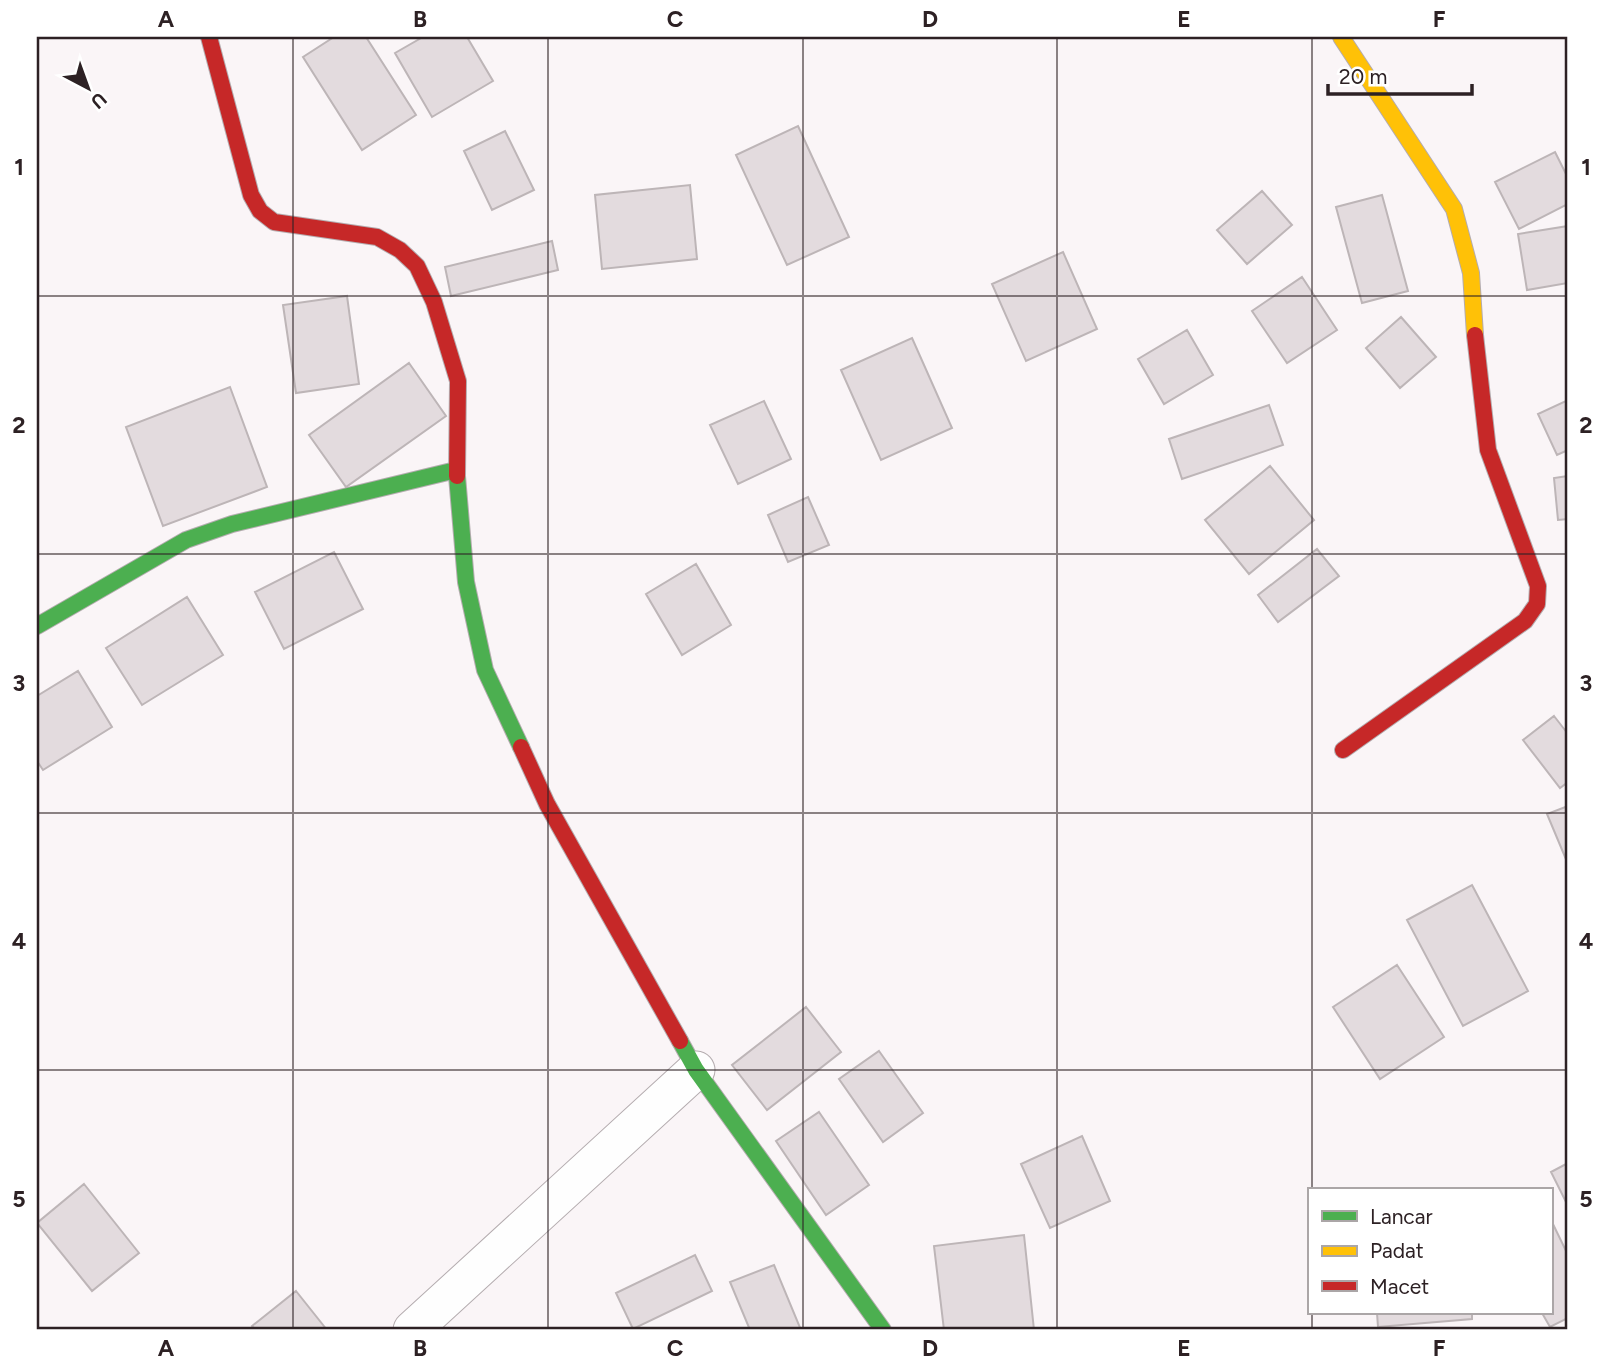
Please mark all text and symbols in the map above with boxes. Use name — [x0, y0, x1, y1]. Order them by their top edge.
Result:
text: A — [158, 5, 175, 33]
text: B — [413, 5, 427, 33]
text: C — [667, 5, 684, 33]
text: D — [922, 5, 938, 33]
text: E — [1177, 5, 1191, 33]
text: F — [1433, 5, 1446, 33]
north arrow — [52, 52, 122, 122]
scale bar — [1328, 52, 1472, 96]
text: 20 m — [1339, 64, 1387, 89]
text: U — [86, 87, 111, 114]
text: 1 — [14, 153, 24, 181]
text: 1 — [1581, 153, 1591, 181]
text: 2 — [12, 411, 26, 439]
text: 2 — [1579, 411, 1593, 439]
text: 3 — [13, 669, 25, 697]
text: 3 — [1580, 669, 1592, 697]
text: 4 — [12, 927, 26, 955]
text: 4 — [1579, 927, 1593, 955]
text: 5 — [12, 1185, 26, 1213]
text: 5 — [1579, 1185, 1593, 1213]
legend — [1308, 1188, 1552, 1314]
text: Lancar — [1370, 1204, 1433, 1229]
text: Padat — [1370, 1238, 1424, 1263]
text: Macet — [1370, 1274, 1429, 1299]
text: A — [158, 1334, 175, 1362]
text: B — [413, 1334, 427, 1362]
text: C — [667, 1334, 684, 1362]
text: D — [922, 1334, 938, 1362]
text: E — [1177, 1334, 1191, 1362]
text: F — [1433, 1334, 1446, 1362]

